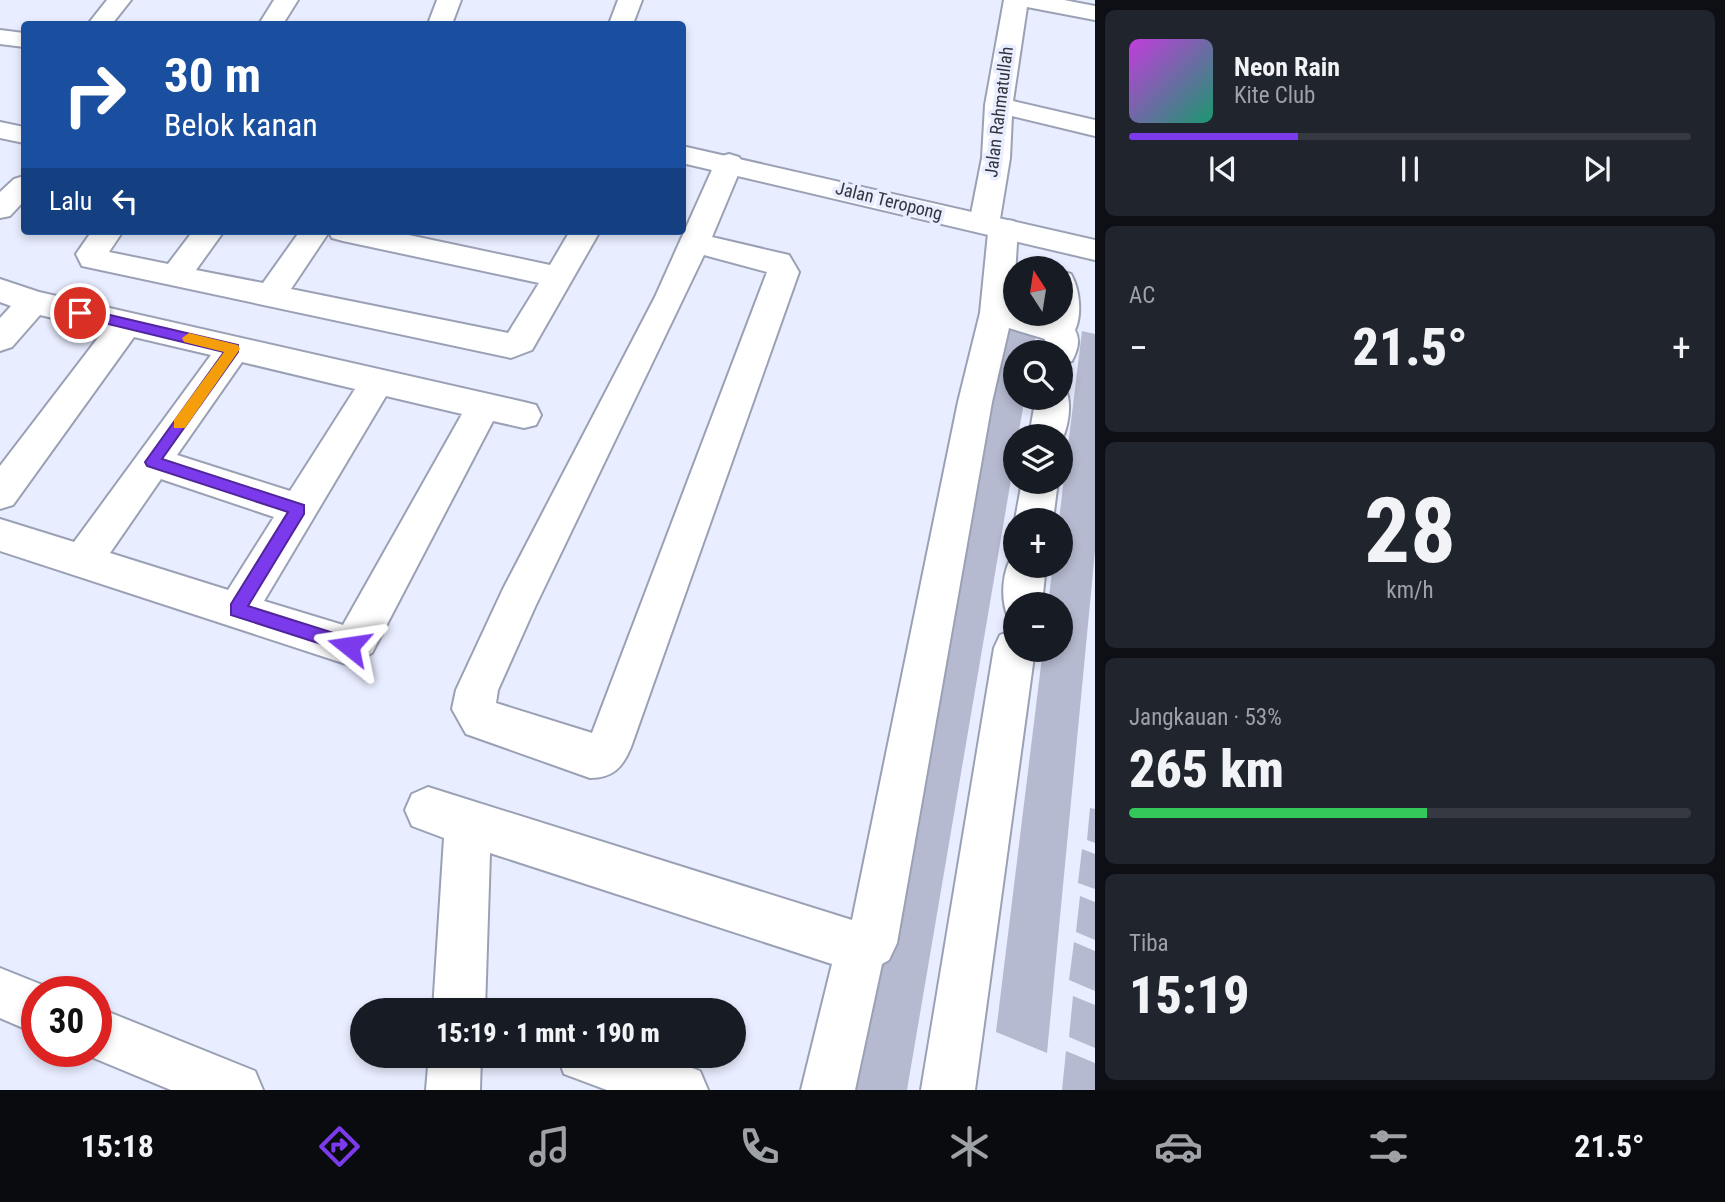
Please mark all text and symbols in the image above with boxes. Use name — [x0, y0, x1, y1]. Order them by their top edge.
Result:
street label: Jalan Rahmatullah — [980, 45, 1017, 179]
text: 30 m — [164, 47, 261, 104]
icon: right — [49, 49, 140, 140]
text: Neon Rain — [1234, 52, 1340, 82]
text: Kite Club — [1234, 82, 1315, 109]
text: Belok kanan — [164, 106, 318, 144]
icon: previous — [1204, 150, 1242, 188]
icon: pause — [1391, 150, 1429, 188]
icon: next — [1578, 150, 1616, 188]
street label: Jalan Teropong — [834, 177, 945, 224]
icon: left — [106, 182, 144, 220]
text: Lalu — [49, 186, 92, 216]
north arrow — [1003, 256, 1073, 326]
map controls — [1003, 256, 1073, 662]
text: AC — [1129, 282, 1155, 309]
pin — [50, 283, 110, 343]
icon: arrive — [61, 294, 99, 332]
text: 21.5° — [1352, 317, 1468, 378]
text: − — [1129, 326, 1148, 370]
text: + — [1672, 326, 1691, 370]
button: search — [1003, 340, 1073, 410]
button: layers — [1003, 424, 1073, 494]
text: 28 — [1364, 478, 1456, 584]
button: + — [1003, 508, 1073, 578]
text: km/h — [1386, 577, 1434, 604]
button: − — [1003, 592, 1073, 662]
position arrow — [312, 609, 386, 683]
text: Jangkauan · 53% — [1129, 704, 1282, 731]
text: 265 km — [1129, 739, 1284, 800]
text: Tiba — [1129, 930, 1169, 957]
text: 15:19 — [1129, 965, 1249, 1026]
speed limit sign: 30 — [21, 976, 112, 1067]
text: 15:19 · 1 mnt · 190 m — [436, 1018, 660, 1048]
icon: directions — [315, 1122, 364, 1171]
icon: music — [525, 1122, 574, 1171]
icon: phone — [735, 1122, 784, 1171]
icon: climate — [945, 1122, 994, 1171]
icon: car — [1154, 1122, 1203, 1171]
icon: filters — [1364, 1122, 1413, 1171]
text: 15:18 — [80, 1127, 154, 1165]
text: 21.5° — [1574, 1127, 1644, 1165]

